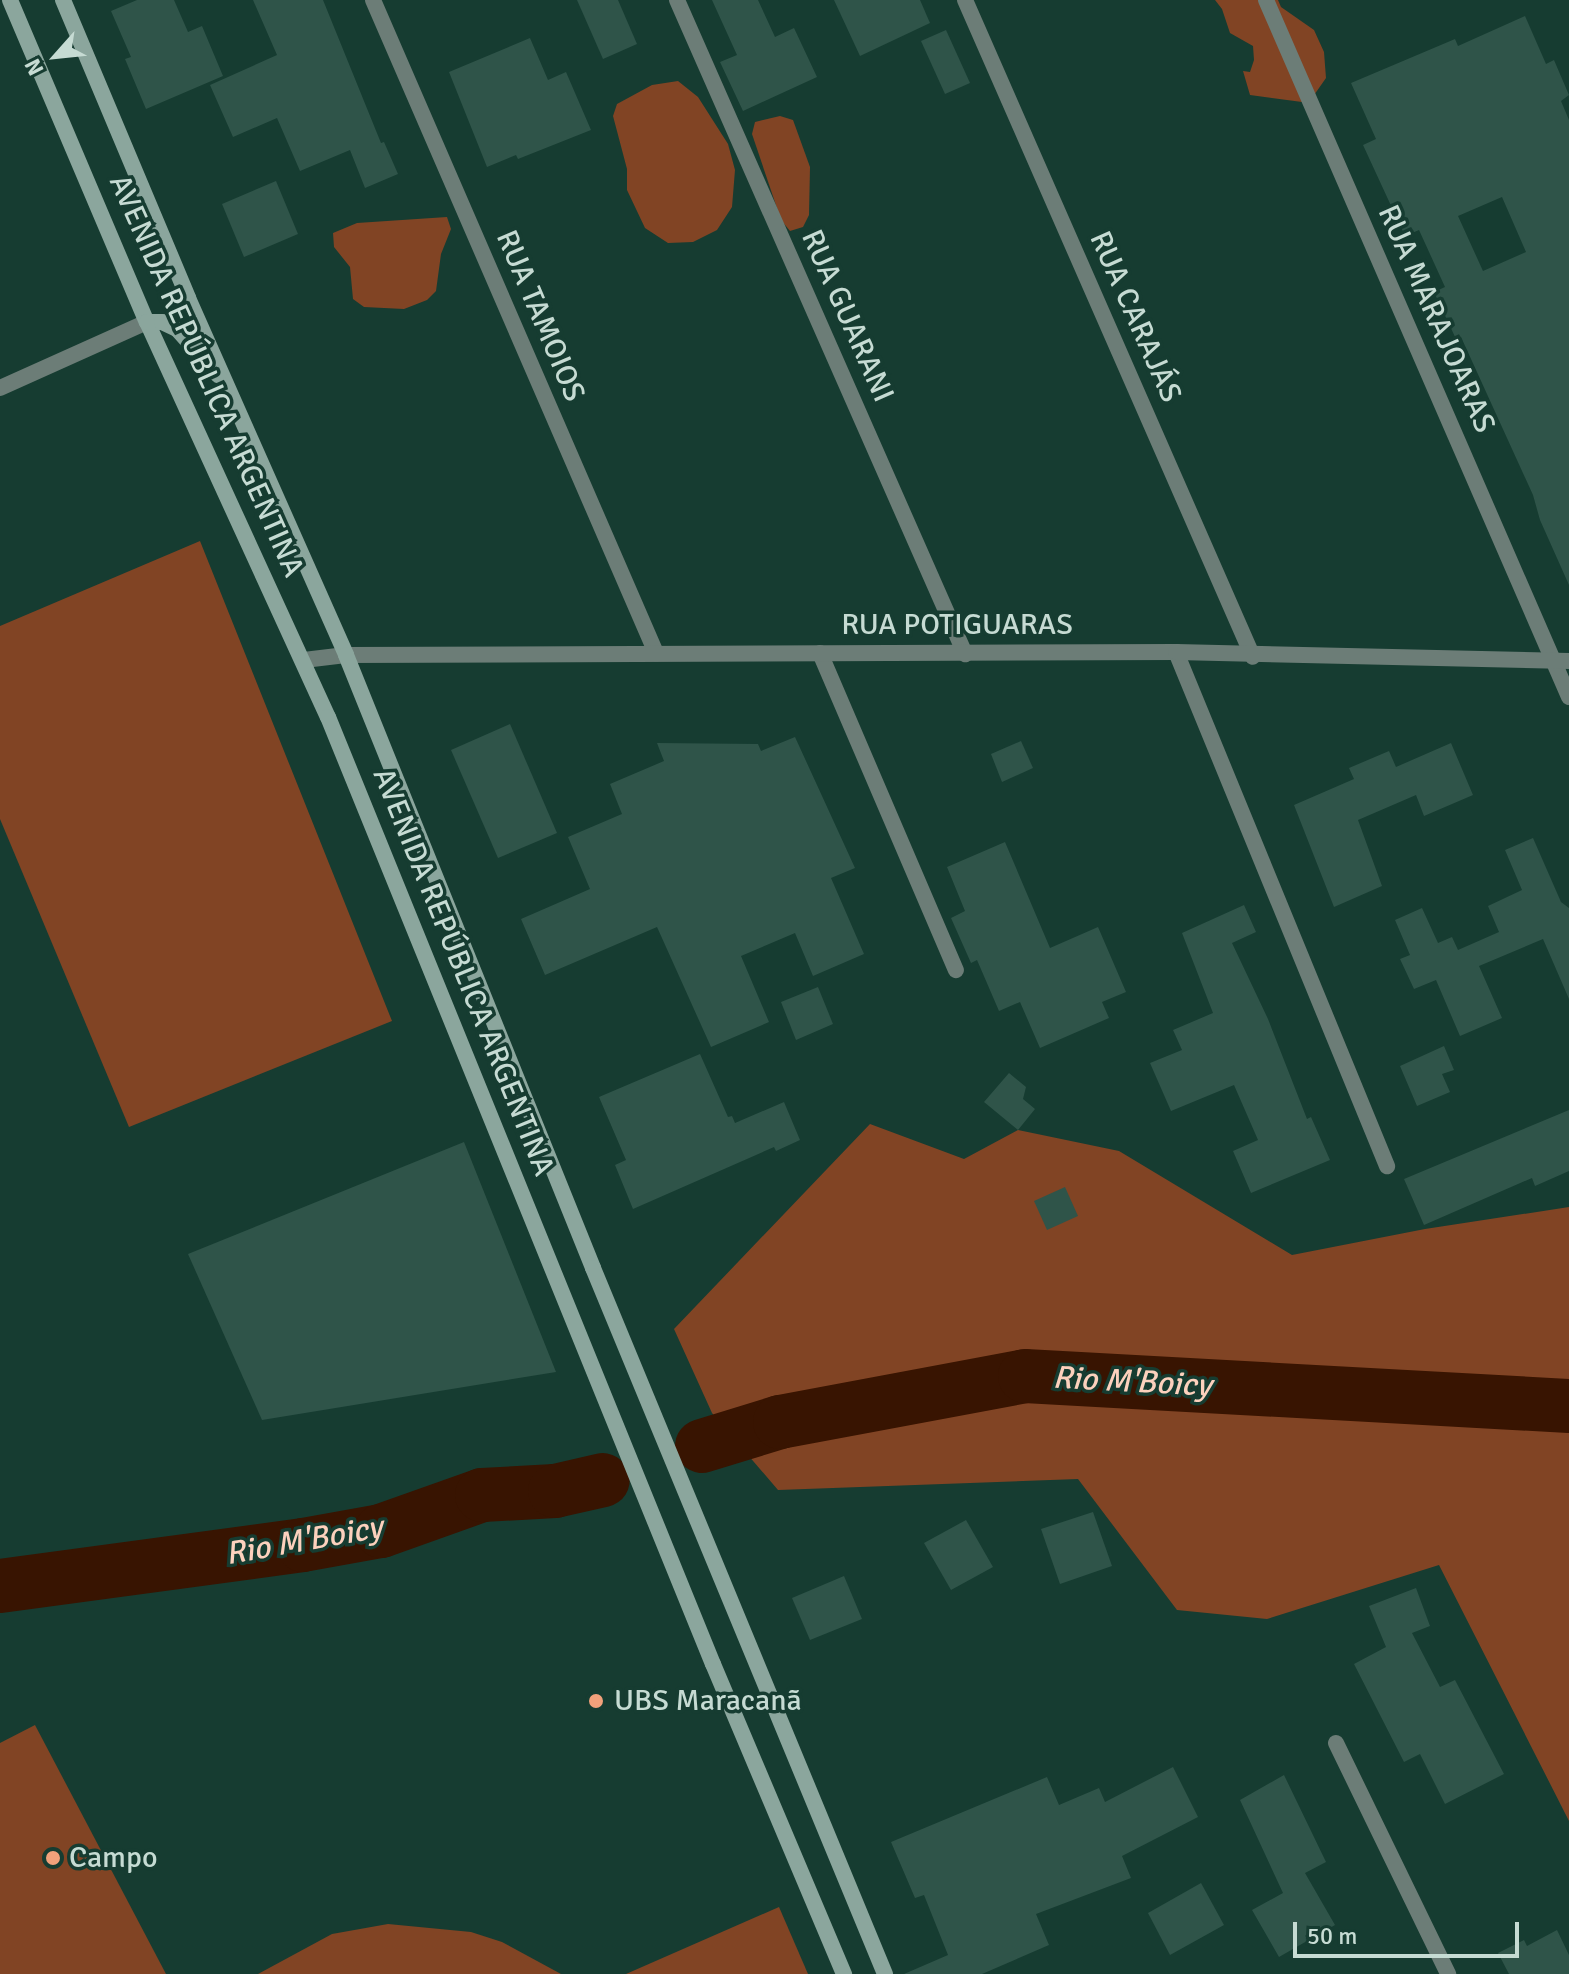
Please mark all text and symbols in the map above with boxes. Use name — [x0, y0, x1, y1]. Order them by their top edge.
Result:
north arrow — [16, 16, 96, 96]
text: N — [19, 54, 50, 80]
street label: AVENIDA REPÚBLICA ARGENTINA — [101, 169, 311, 583]
street label: RUA MARAJOARAS — [1370, 200, 1502, 438]
street label: RUA GUARANI — [793, 224, 901, 408]
street label: RUA TAMOIOS — [488, 225, 592, 407]
street label: RUA CARAJÁS — [1081, 226, 1189, 408]
street label: RUA POTIGUARAS — [841, 607, 1073, 643]
street label: AVENIDA REPÚBLICA ARGENTINA — [365, 763, 561, 1181]
water label: Rio M'Boicy — [1052, 1359, 1212, 1405]
water label: Rio M'Boicy — [223, 1508, 385, 1574]
place label: UBS Maracanã — [614, 1683, 802, 1719]
marker: UBS Maracanã — [585, 1690, 607, 1712]
place label: Campo — [69, 1840, 158, 1876]
marker: Campo — [44, 1849, 62, 1867]
scale bar — [1297, 1906, 1523, 1956]
text: 50 m — [1307, 1921, 1357, 1951]

